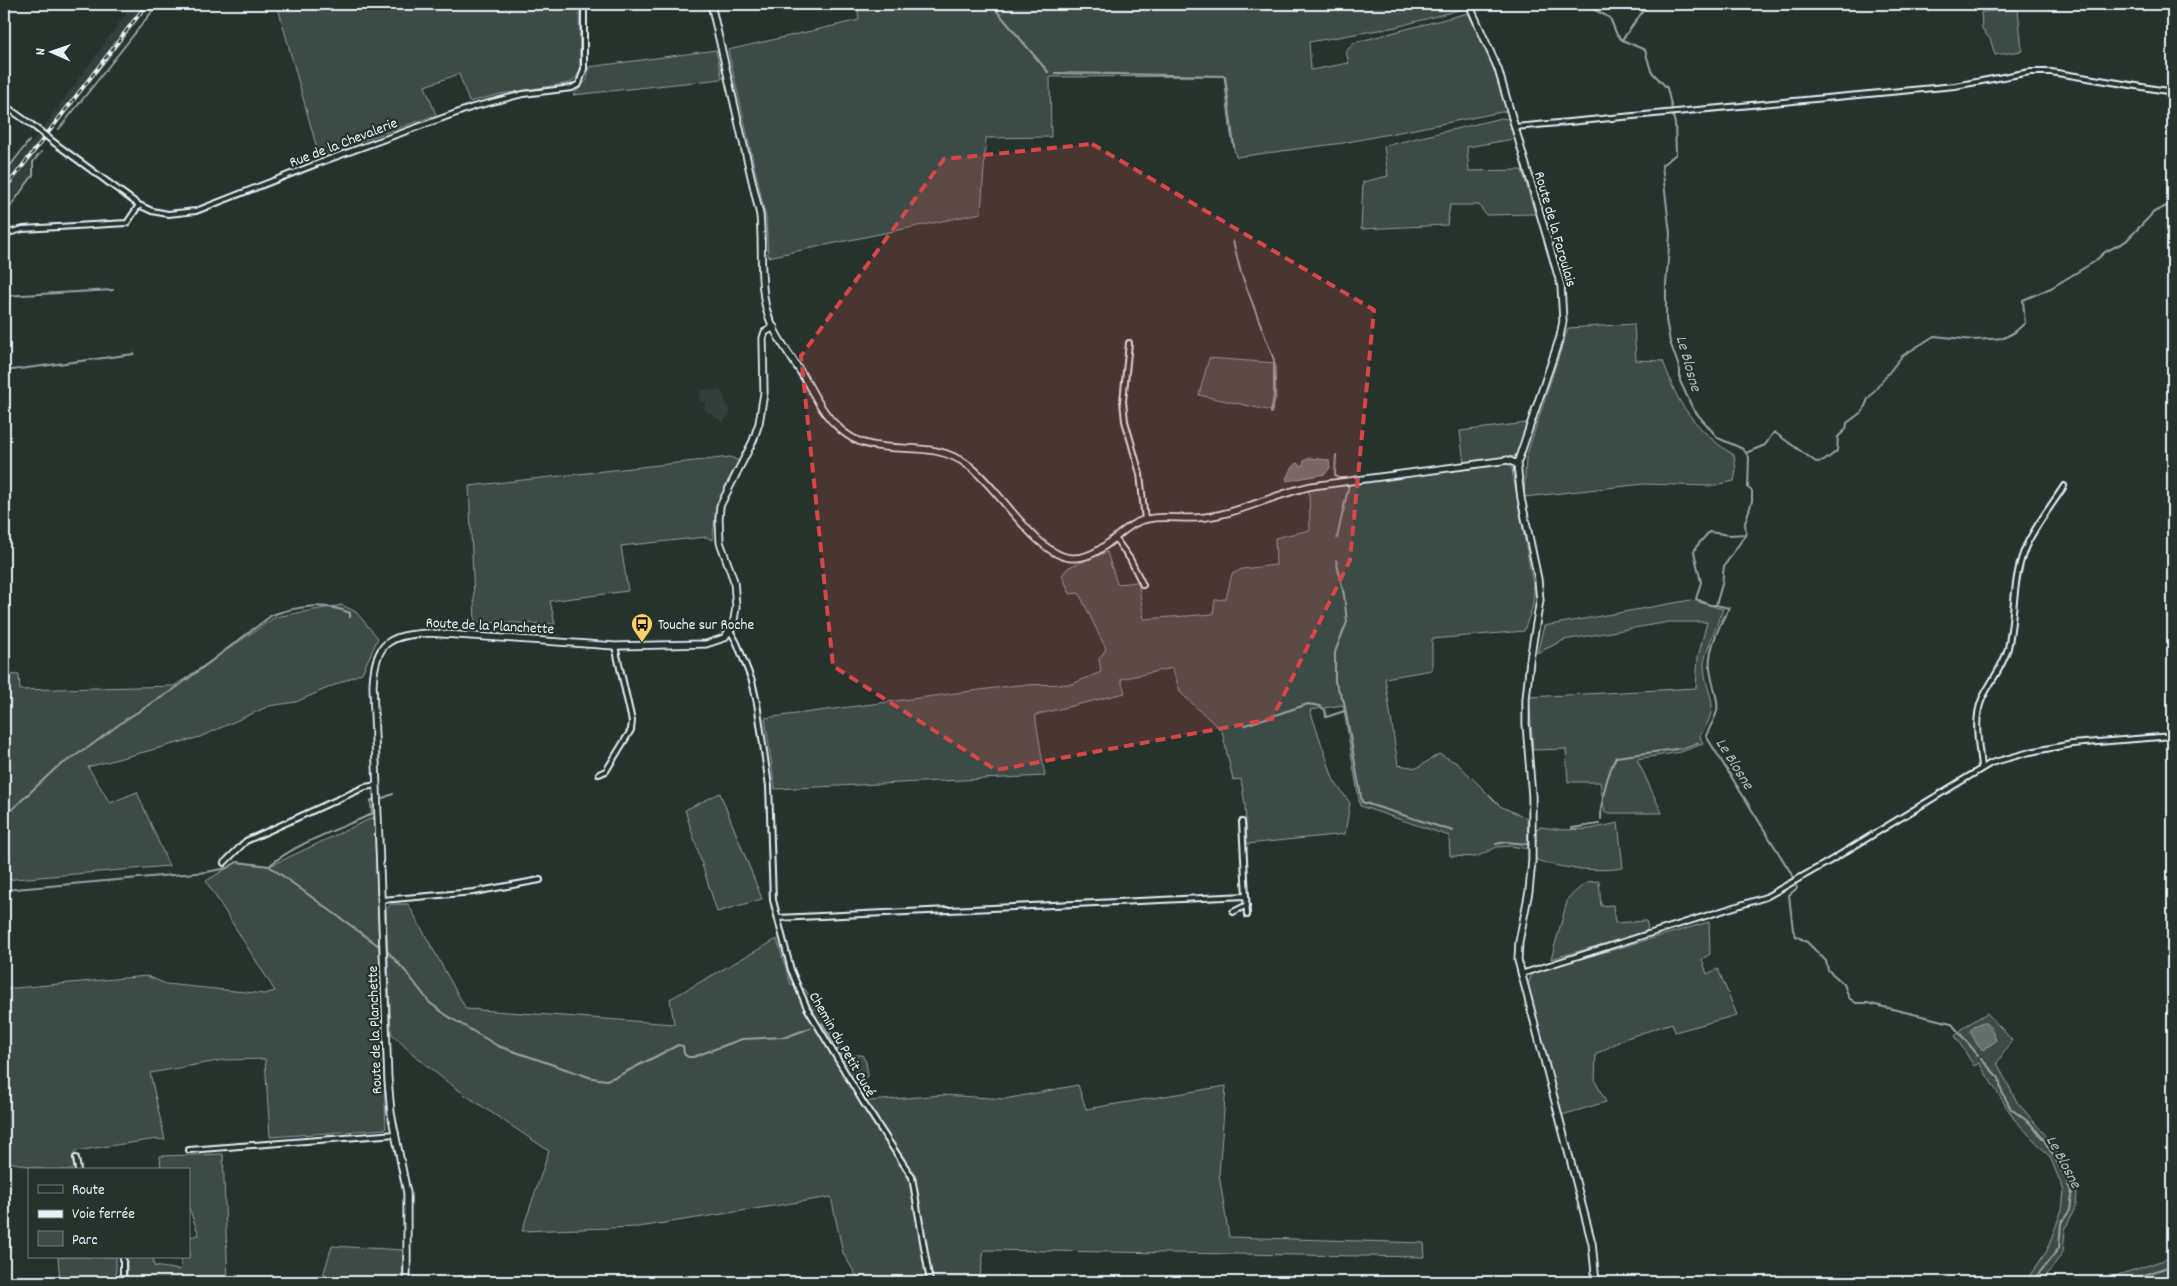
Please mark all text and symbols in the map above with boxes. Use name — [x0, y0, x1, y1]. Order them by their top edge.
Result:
north arrow — [28, 28, 78, 78]
text: N — [31, 48, 51, 55]
street label: Rue de la Chevalerie — [286, 113, 401, 175]
street label: Route de la Faroulais — [1527, 169, 1581, 290]
water label: Le Blosne — [1669, 333, 1707, 395]
bus stop icon: Touche sur Roche — [630, 612, 654, 643]
street label: Route de la Planchette — [425, 613, 555, 641]
place label: Touche sur Roche — [658, 615, 754, 637]
water label: Le Blosne — [1709, 734, 1759, 795]
street label: Route de la Planchette — [363, 965, 389, 1095]
street label: Chemin du Petit Cucé — [802, 988, 880, 1102]
water label: Le Blosne — [2039, 1132, 2087, 1194]
legend — [28, 1168, 190, 1258]
text: Route — [72, 1180, 105, 1202]
text: Voie ferrée — [72, 1204, 135, 1226]
text: Parc — [72, 1230, 97, 1252]

